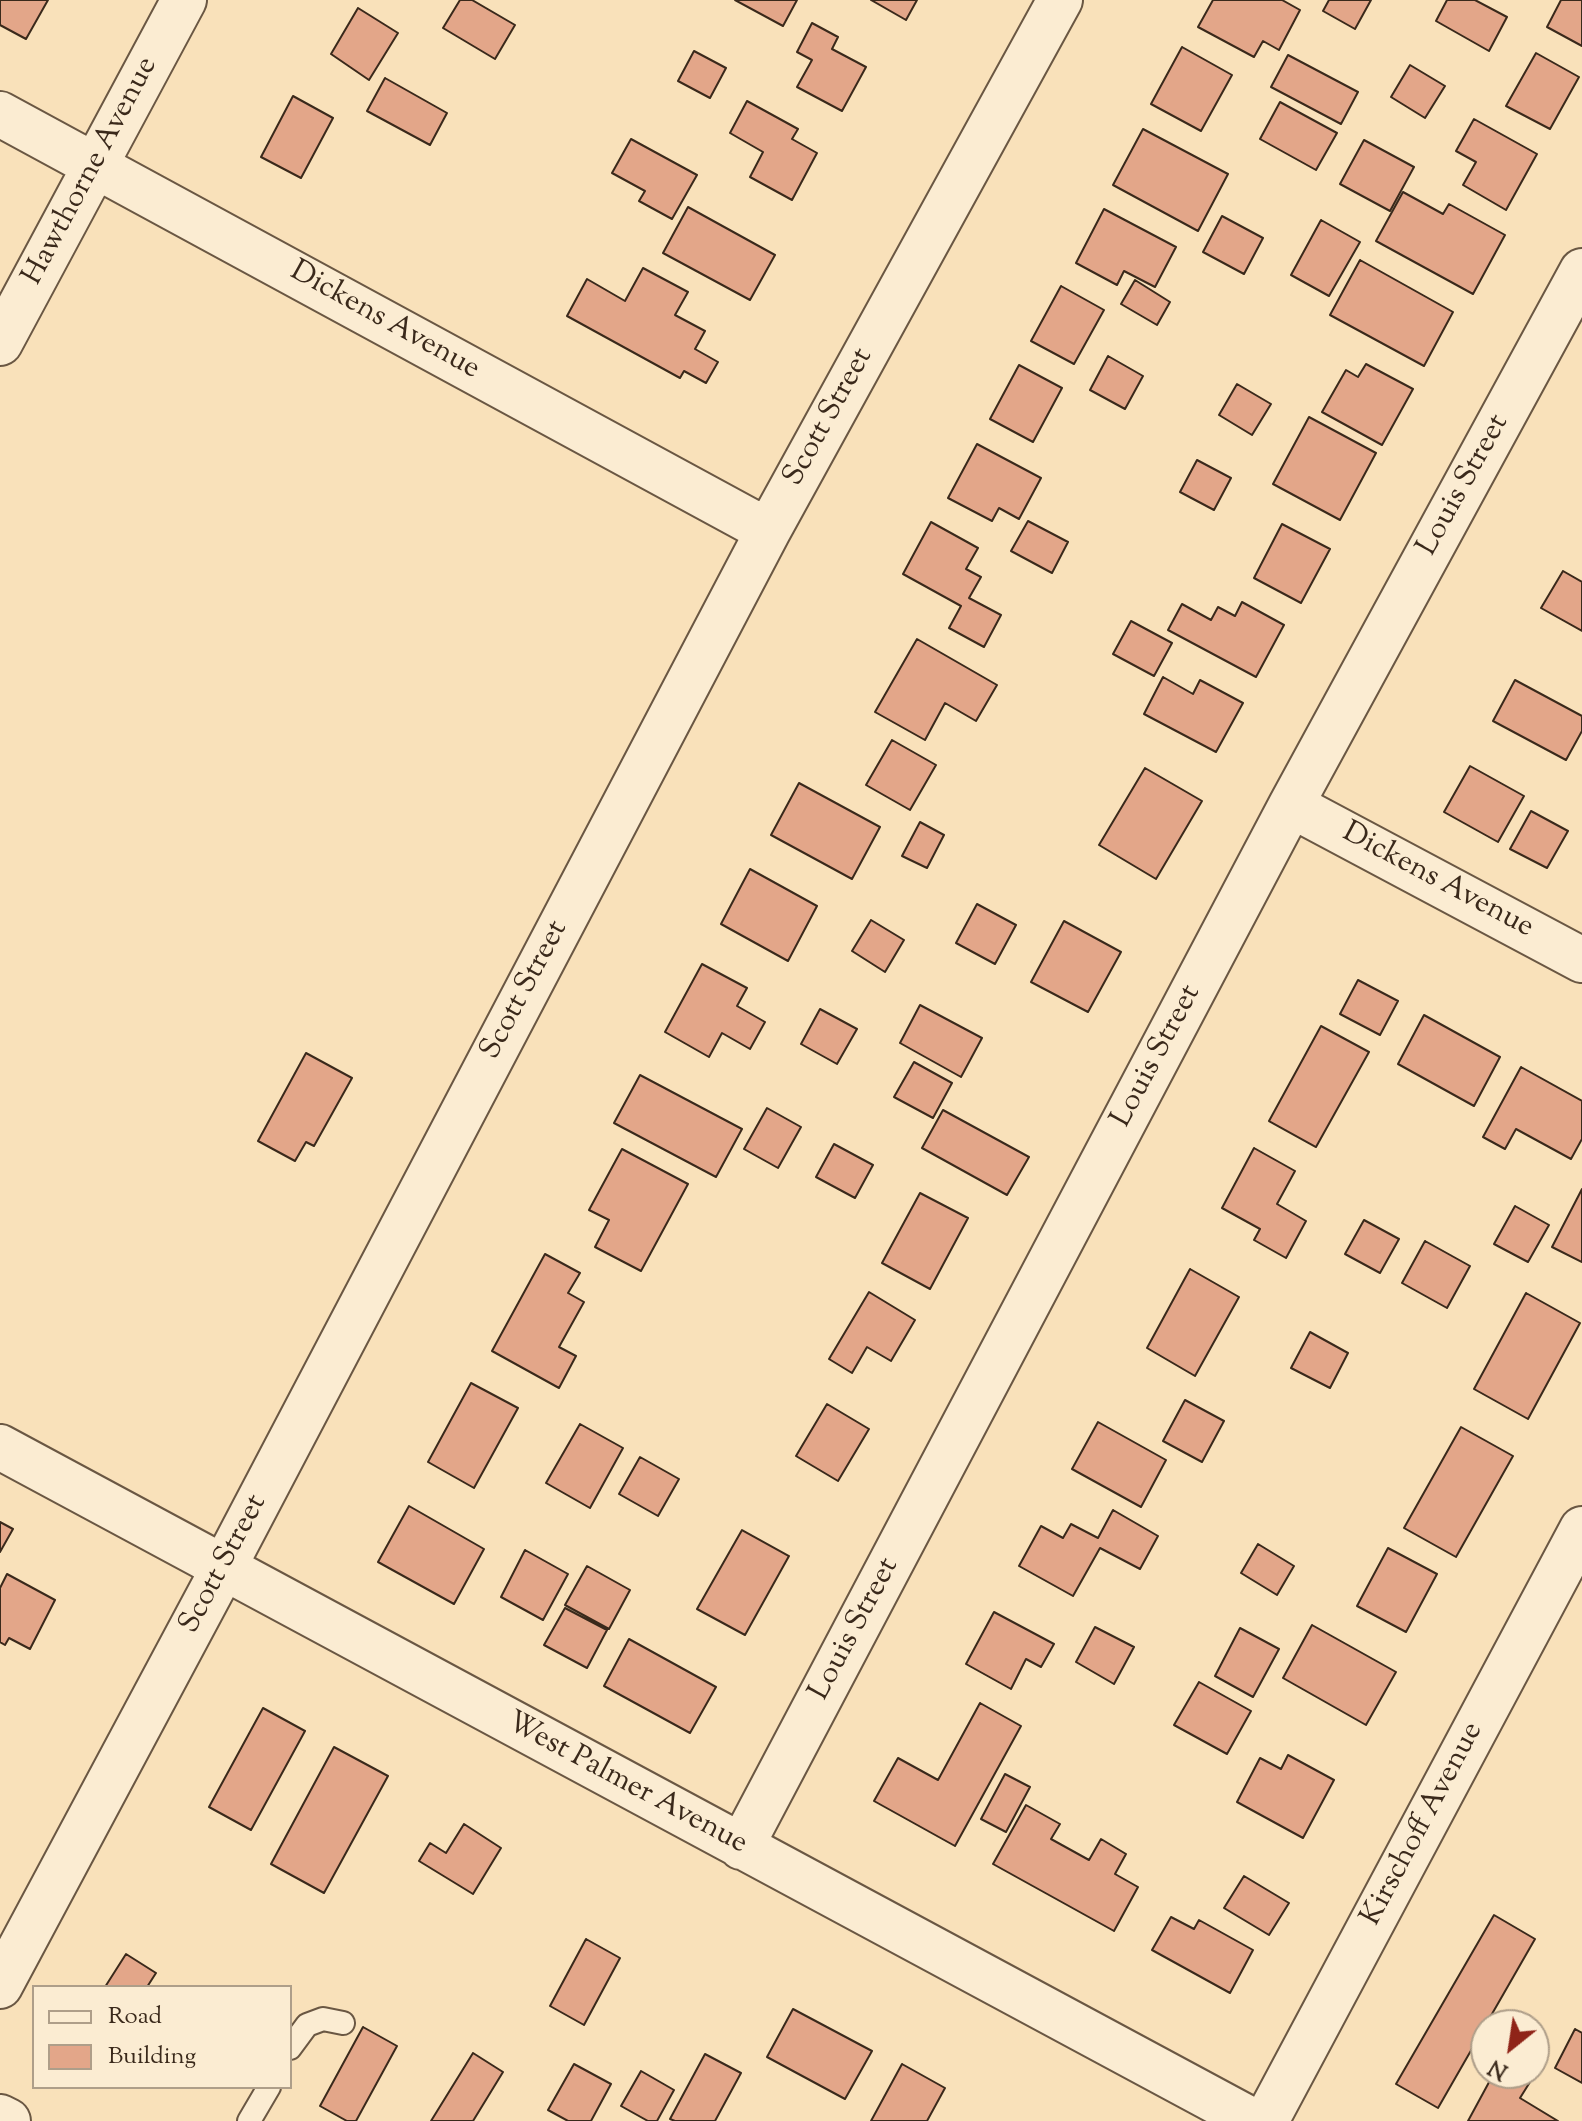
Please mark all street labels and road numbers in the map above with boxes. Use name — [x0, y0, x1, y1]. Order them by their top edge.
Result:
street label: Hawthorne Avenue — [17, 52, 167, 292]
street label: Dickens Avenue — [283, 255, 485, 389]
street label: Scott Street — [777, 343, 883, 493]
street label: Louis Street — [1411, 409, 1519, 563]
street label: Dickens Avenue — [1335, 816, 1539, 948]
street label: Scott Street — [474, 915, 578, 1067]
street label: Louis Street — [1106, 980, 1210, 1134]
street label: Scott Street — [173, 1489, 277, 1641]
street label: Louis Street — [804, 1553, 908, 1707]
street label: West Palmer Avenue — [499, 1706, 753, 1864]
street label: Kirschoff Avenue — [1355, 1717, 1493, 1933]

